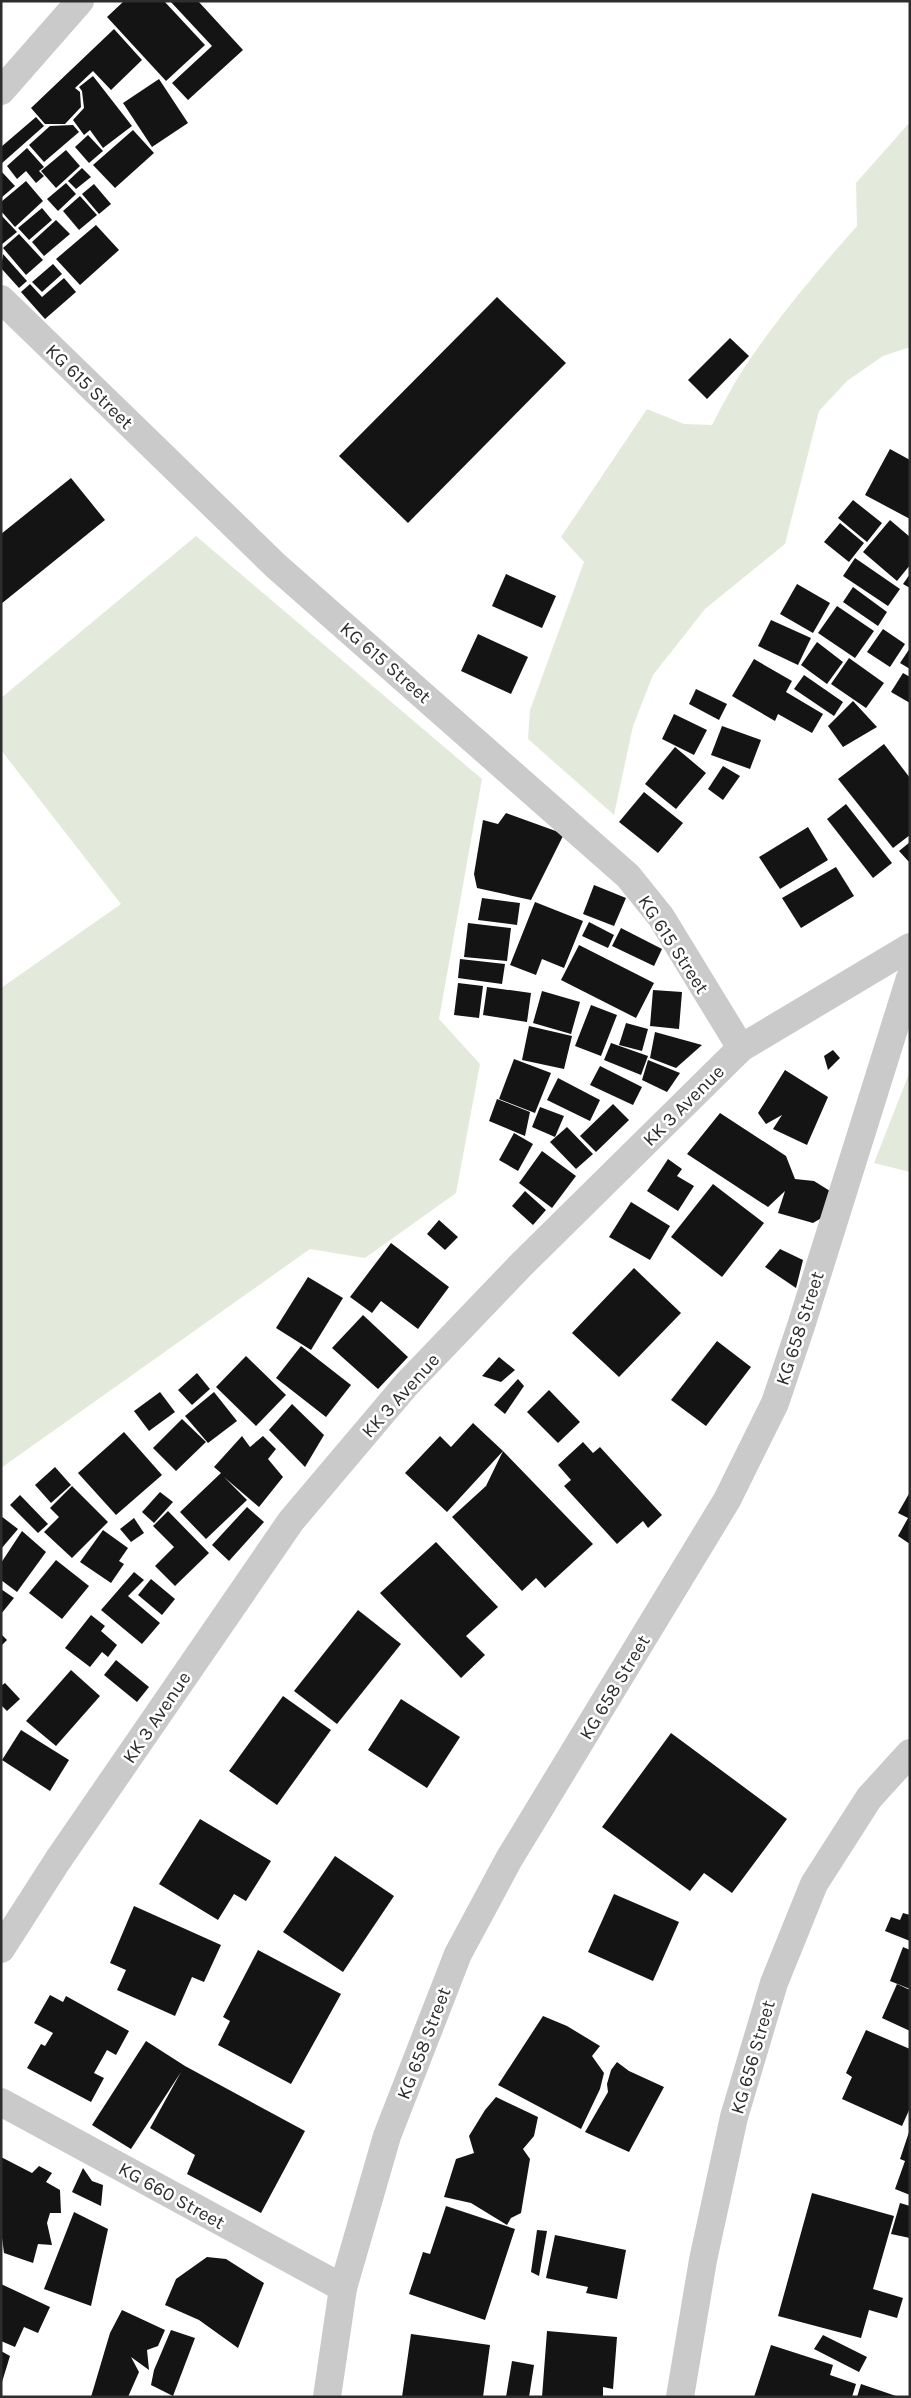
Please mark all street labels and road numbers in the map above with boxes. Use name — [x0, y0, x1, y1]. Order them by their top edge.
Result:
street label: KG 615 Street — [41, 340, 138, 434]
street label: KG 615 Street — [336, 617, 435, 708]
street label: KG 615 Street — [633, 891, 713, 998]
street label: KK 3 Avenue — [639, 1061, 729, 1151]
street label: KG 658 Street — [771, 1269, 829, 1388]
street label: KK 3 Avenue — [357, 1349, 444, 1442]
street label: KG 658 Street — [575, 1631, 655, 1744]
street label: KK 3 Avenue — [118, 1668, 196, 1768]
street label: KG 658 Street — [392, 1984, 455, 2102]
street label: KG 656 Street — [726, 1998, 780, 2117]
street label: KG 660 Street — [115, 2158, 228, 2234]

